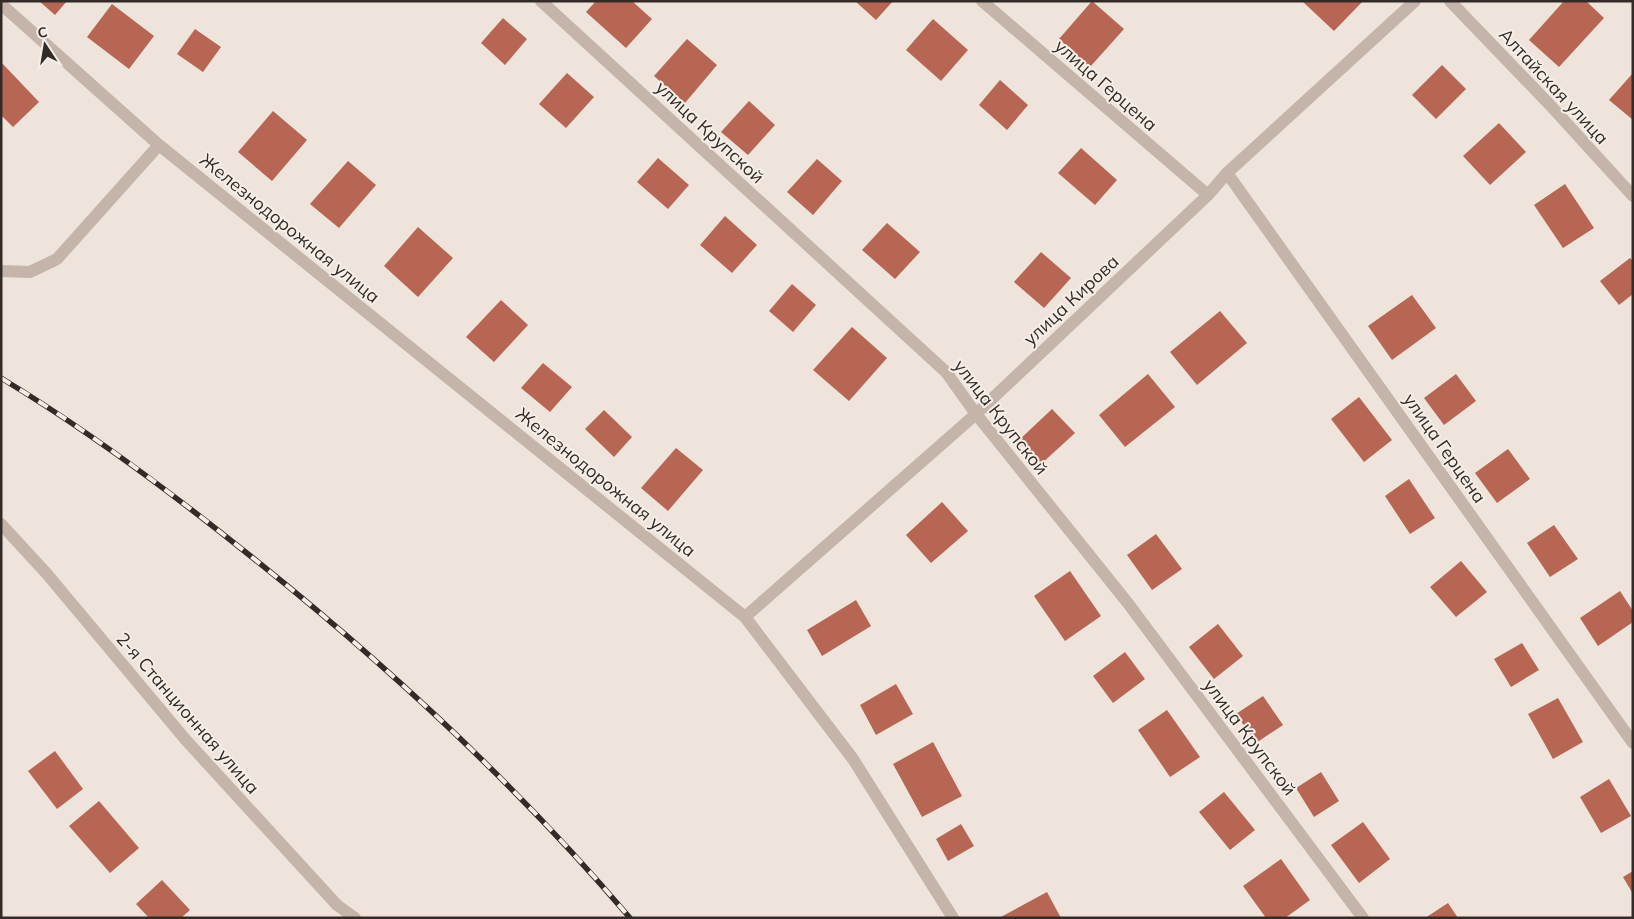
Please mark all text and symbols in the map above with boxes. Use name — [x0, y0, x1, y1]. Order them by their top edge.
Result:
north arrow — [20, 20, 70, 70]
text: С — [36, 22, 49, 42]
street label: Алтайская улица — [1494, 23, 1614, 149]
street label: улица Герцена — [1050, 34, 1162, 136]
street label: улица Крупской — [651, 76, 769, 188]
street label: Железнодорожная улица — [195, 148, 385, 308]
street label: улица Кирова — [1018, 250, 1124, 350]
street label: улица Крупской — [949, 355, 1053, 479]
street label: улица Герцена — [1399, 389, 1491, 507]
street label: Железнодорожная улица — [511, 402, 701, 562]
street label: 2-я Станционная улица — [111, 627, 265, 799]
street label: улица Крупской — [1199, 674, 1301, 800]

